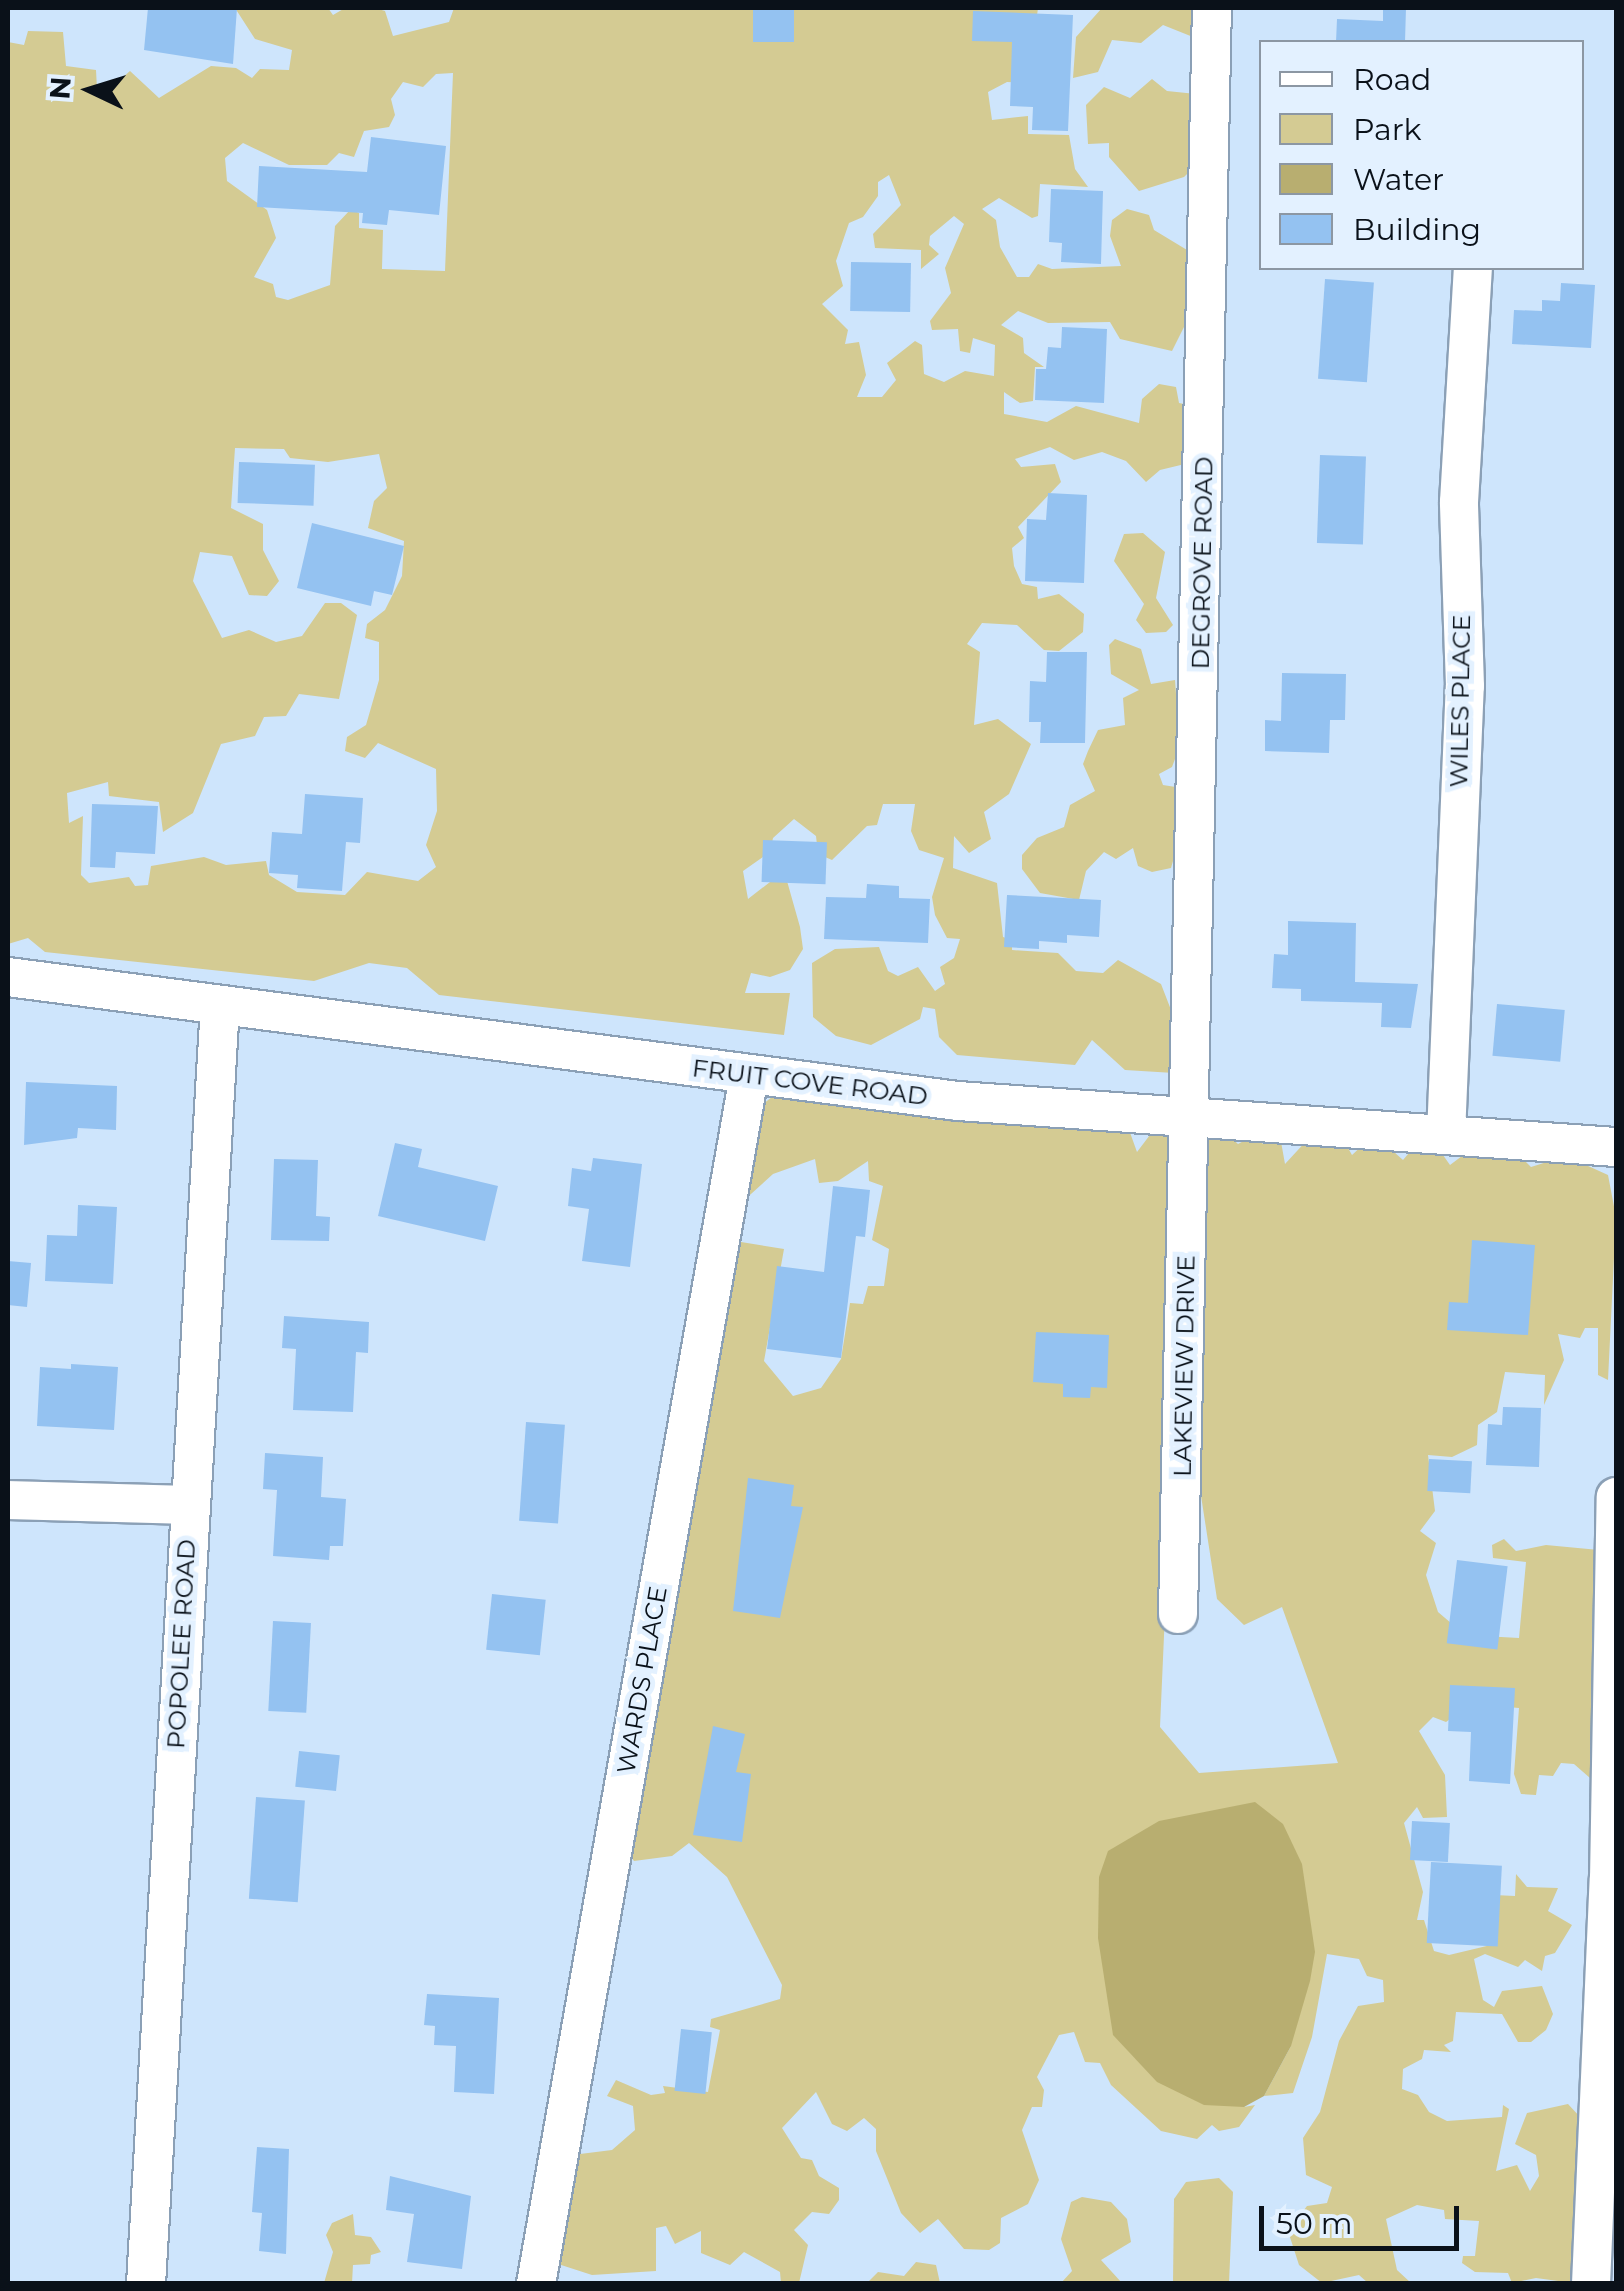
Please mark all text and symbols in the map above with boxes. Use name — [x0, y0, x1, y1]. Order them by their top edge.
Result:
north arrow — [40, 40, 140, 140]
legend — [1259, 40, 1584, 270]
text: Road — [1353, 61, 1431, 98]
text: N — [42, 75, 78, 100]
text: Park — [1353, 111, 1422, 148]
text: Water — [1353, 161, 1444, 198]
text: Building — [1353, 211, 1481, 248]
street label: DEGROVE ROAD — [1185, 456, 1219, 670]
street label: WILES PLACE — [1443, 614, 1477, 788]
street label: FRUIT COVE ROAD — [690, 1053, 930, 1111]
street label: LAKEVIEW DRIVE — [1167, 1255, 1201, 1477]
street label: POPOLEE ROAD — [161, 1538, 201, 1750]
street label: WARDS PLACE — [611, 1584, 673, 1776]
scale bar — [1264, 2186, 1464, 2248]
text: 50 m — [1276, 2205, 1353, 2242]

